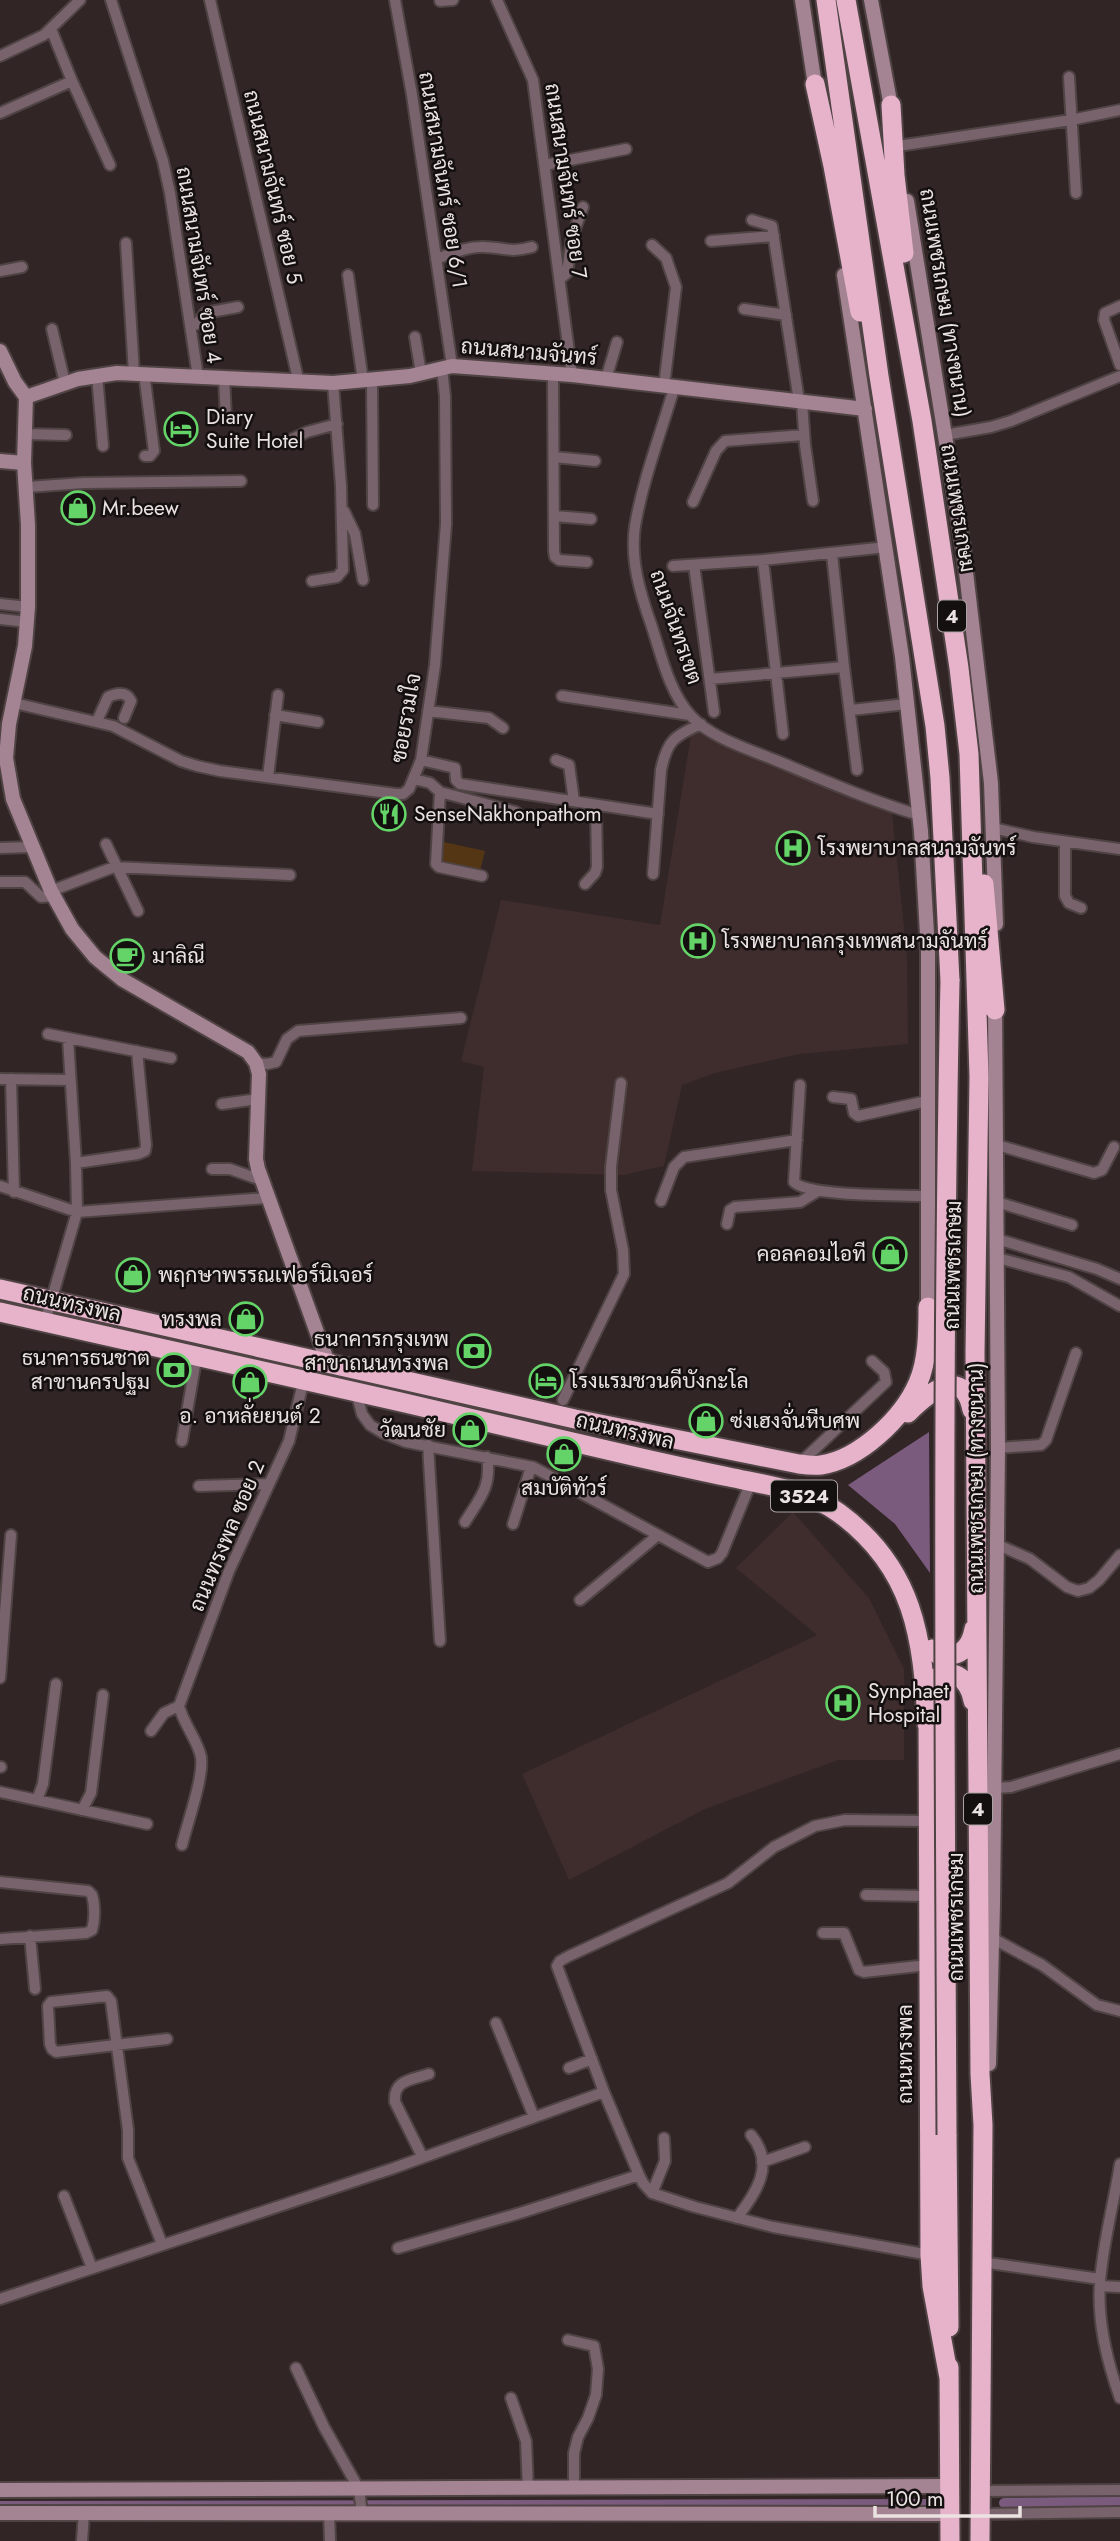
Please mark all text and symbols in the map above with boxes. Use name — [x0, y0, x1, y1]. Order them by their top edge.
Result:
street label: ถนนสนามจันทร์ ซอย 6/1 — [411, 70, 475, 290]
street label: ถนนสนามจันทร์ ซอย 7 — [537, 81, 595, 281]
street label: ถนนสนามจันทร์ ซอย 5 — [236, 87, 310, 287]
street label: ถนนสนามจันทร์ ซอย 4 — [169, 165, 229, 365]
street label: ถนนเพชรเกษม (ทางขนาน) — [912, 186, 978, 420]
street label: ถนนสนามจันทร์ — [460, 331, 598, 373]
place label: Diary Suite Hotel — [206, 402, 303, 456]
hotel icon: Diary Suite Hotel — [162, 410, 200, 448]
street label: ถนนเพชรเกษม — [933, 442, 983, 574]
shop icon: Mr.beew — [59, 489, 97, 527]
place label: Mr.beew — [102, 493, 180, 523]
street label: ถนนจันทรเขต — [642, 566, 710, 688]
road number: 4 — [938, 600, 966, 632]
street label: ซอยรวมใจ — [383, 671, 429, 765]
restaurant icon: SenseNakhonpathom — [370, 795, 408, 833]
place label: SenseNakhonpathom — [414, 799, 602, 829]
hospital icon: โรงพยาบาลสนามจันทร์ — [774, 829, 812, 867]
place label: โรงพยาบาลสนามจันทร์ — [817, 833, 1017, 863]
hospital icon: โรงพยาบาลกรุงเทพสนามจันทร์ — [679, 922, 717, 960]
place label: โรงพยาบาลกรุงเทพสนามจันทร์ — [721, 926, 988, 956]
cafe icon: มาลิณี — [108, 937, 146, 975]
place label: มาลิณี — [152, 941, 205, 971]
street label: ถนนเพชรเกษม — [937, 1200, 969, 1330]
shop icon: คอลคอมไอที — [871, 1235, 909, 1273]
place label: คอลคอมไอที — [757, 1239, 866, 1269]
shop icon: พฤกษาพรรณเฟอร์นิเจอร์ — [114, 1256, 152, 1294]
place label: พฤกษาพรรณเฟอร์นิเจอร์ — [158, 1260, 373, 1290]
street label: ถนนทรงพล — [20, 1278, 124, 1330]
shop icon: ทรงพล — [227, 1300, 265, 1338]
place label: ทรงพล — [161, 1304, 222, 1334]
place label: ธนาคารกรุงเทพ สาขาถนนทรงพล — [304, 1324, 449, 1378]
bank icon: ธนาคารกรุงเทพ สาขาถนนทรงพล — [455, 1332, 493, 1370]
place label: ธนาคารธนชาต สาขานครปฐม — [22, 1343, 150, 1397]
bank icon: ธนาคารธนชาต สาขานครปฐม — [155, 1351, 193, 1389]
hotel icon: โรงแรมชวนดีบังกะโล — [527, 1362, 565, 1400]
street label: ถนนเพชรเกษม (ทางขนาน) — [961, 1362, 991, 1594]
shop icon: อ. อาหลั่ยยนต์ 2 — [231, 1363, 269, 1401]
place label: โรงแรมชวนดีบังกะโล — [569, 1366, 749, 1396]
place label: อ. อาหลั่ยยนต์ 2 — [179, 1397, 321, 1431]
shop icon: ซ่งเฮงจั่นหีบศพ — [687, 1402, 725, 1440]
place label: ซ่งเฮงจั่นหีบศพ — [730, 1402, 860, 1436]
street label: ถนนทรงพล — [573, 1405, 677, 1457]
shop icon: วัฒนชัย — [451, 1411, 489, 1449]
place label: วัฒนชัย — [380, 1415, 446, 1445]
shop icon: สมบัติทัวร์ — [545, 1435, 583, 1473]
street label: ถนนทรงพล ซอย 2 — [182, 1456, 272, 1616]
place label: สมบัติทัวร์ — [521, 1473, 607, 1503]
road number: 3524 — [771, 1480, 837, 1512]
place label: Synphaet Hospital — [868, 1676, 949, 1730]
hospital icon: Synphaet Hospital — [824, 1684, 862, 1722]
road number: 4 — [964, 1794, 992, 1825]
street label: ถนนเพชรเกษม — [941, 1852, 971, 1982]
street label: ถนนทรงพล — [890, 2004, 920, 2104]
scale bar — [875, 2474, 1020, 2518]
text: 100 m — [886, 2484, 943, 2514]

